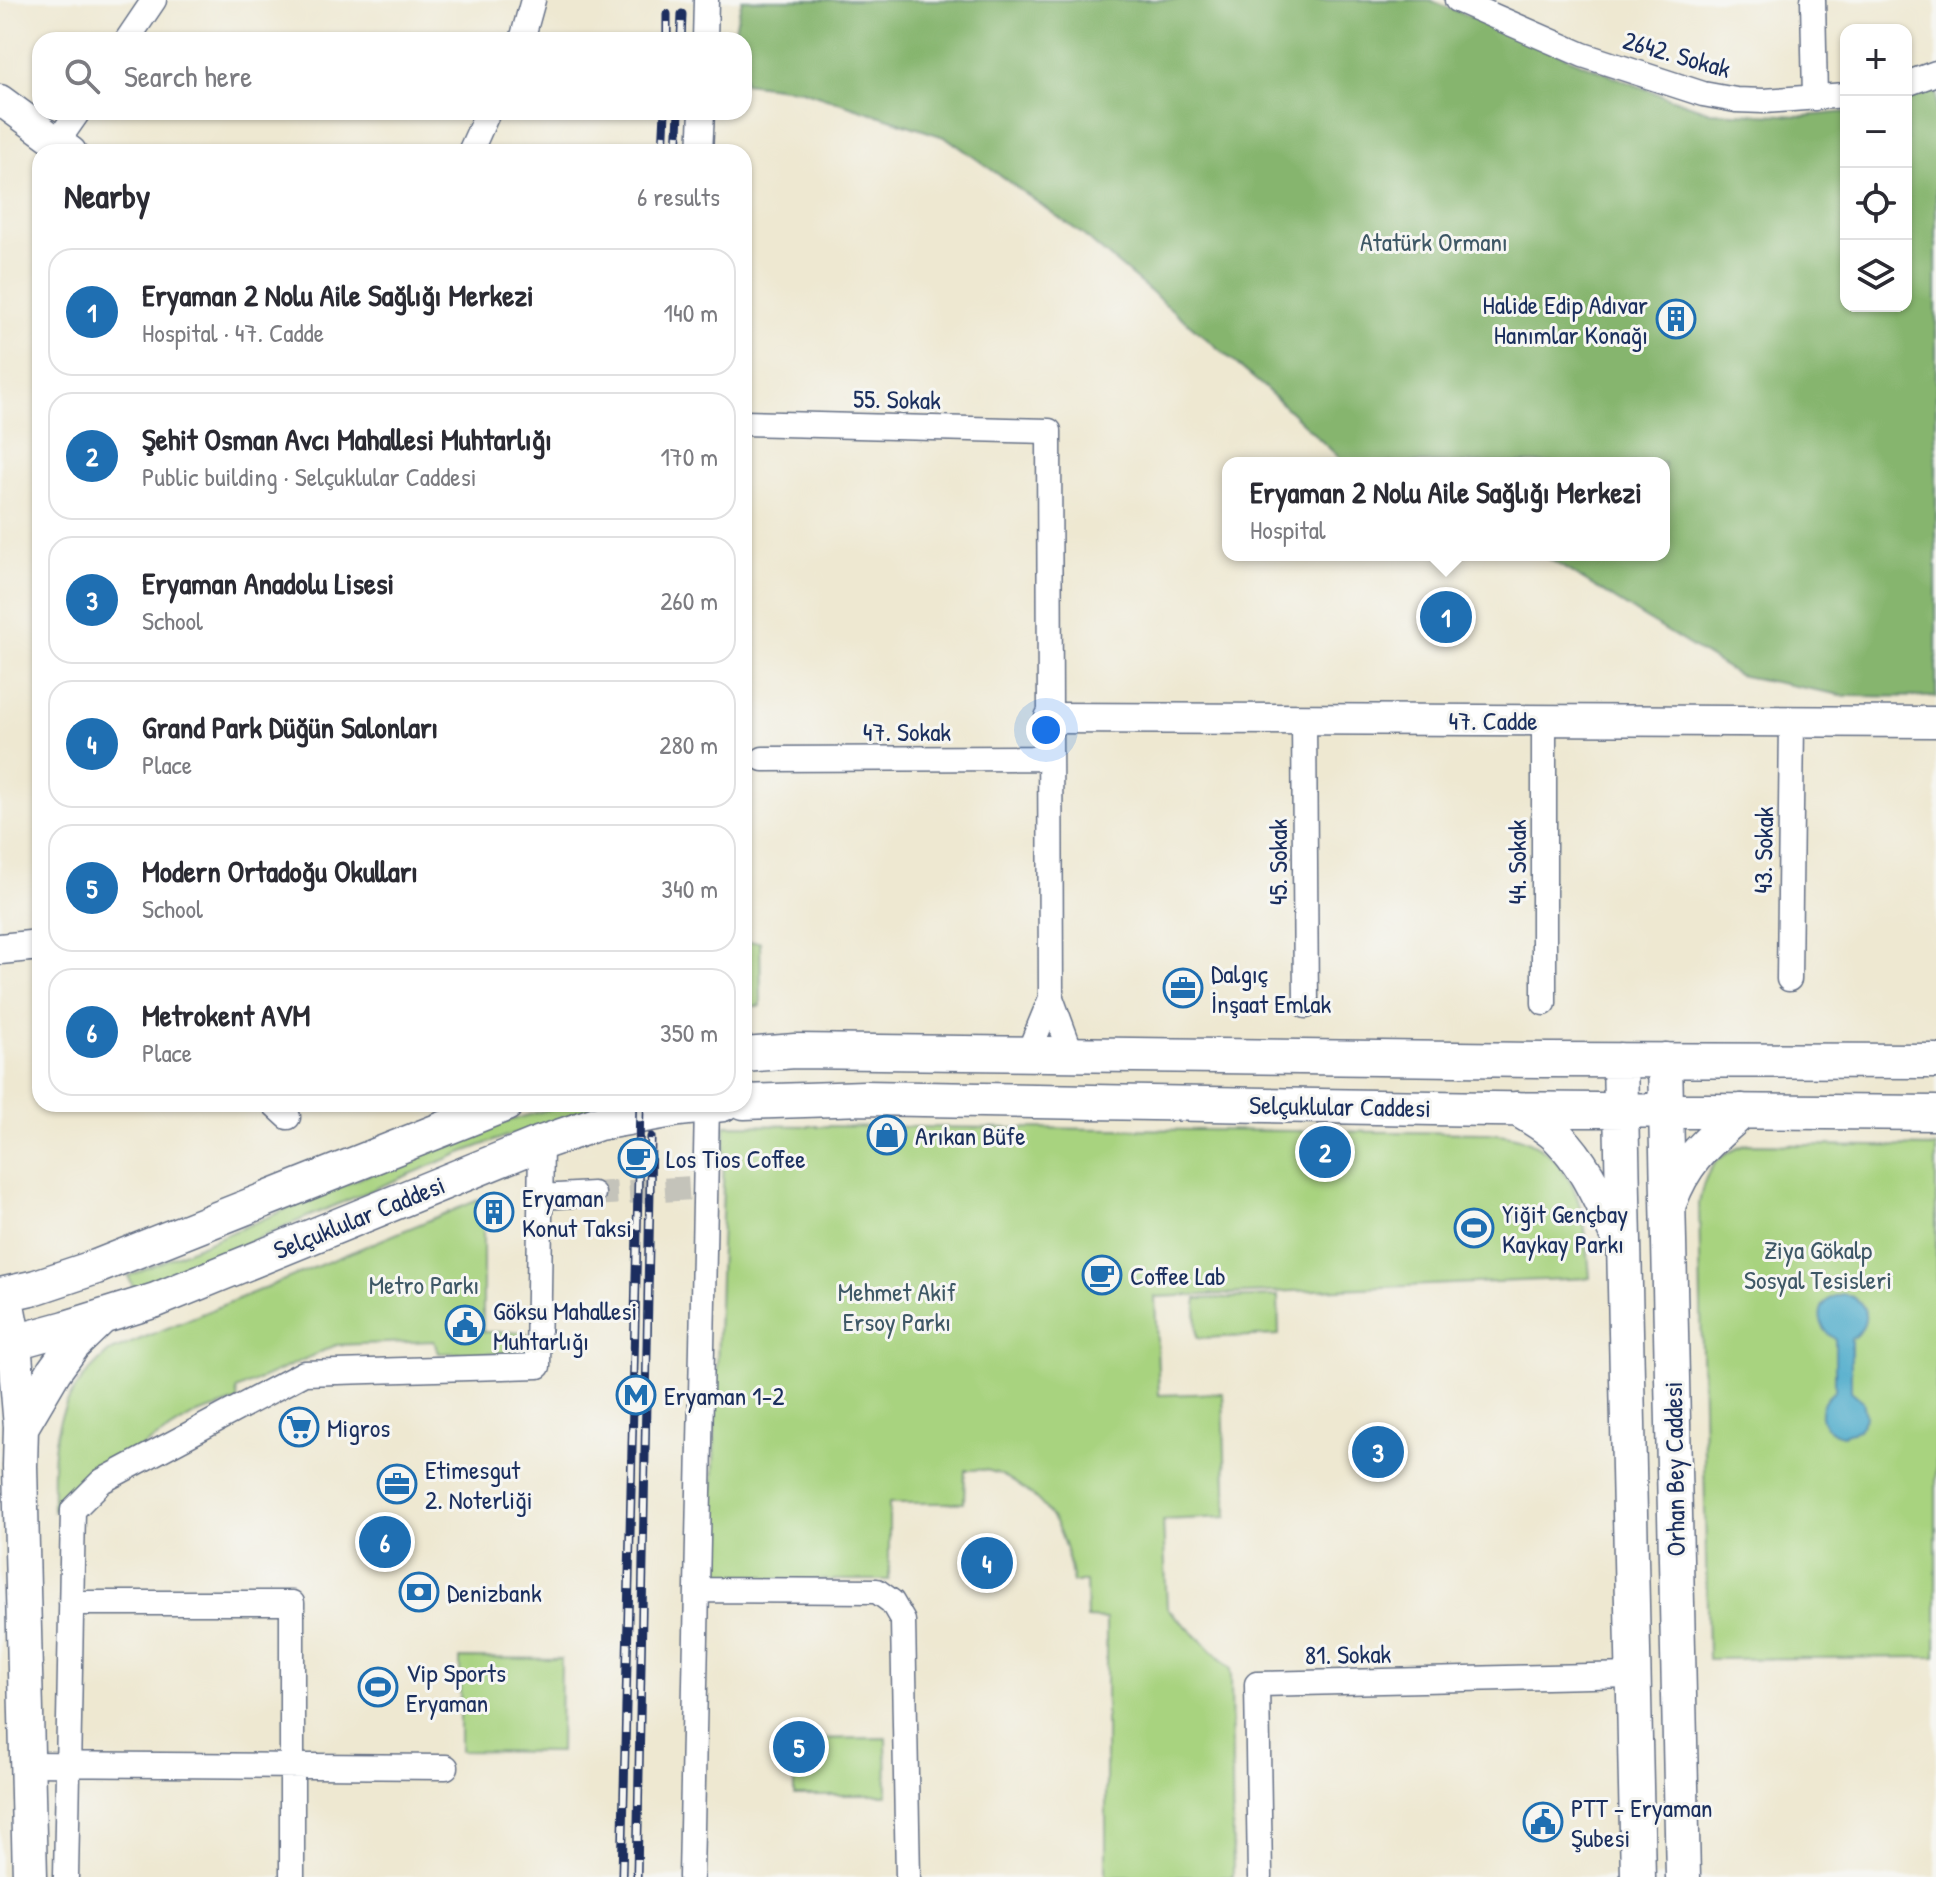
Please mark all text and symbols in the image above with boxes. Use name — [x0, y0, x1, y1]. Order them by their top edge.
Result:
street label: 2642. Sokak — [1619, 22, 1735, 86]
map controls — [1840, 24, 1912, 312]
button: + — [1840, 24, 1912, 96]
search box — [32, 32, 752, 120]
icon: search — [60, 54, 104, 98]
text: Search here — [124, 56, 252, 96]
button: − — [1840, 96, 1912, 168]
button: locate — [1840, 168, 1912, 240]
text: Nearby — [64, 173, 150, 219]
text: 6 results — [637, 179, 720, 214]
park label: Atatürk Ormanı — [1360, 224, 1508, 259]
button: layers — [1840, 240, 1912, 312]
text: Eryaman 2 Nolu Aile Sağlığı Merkezi — [142, 275, 534, 315]
place label: Halide Edip Adıvar Hanımlar Konağı — [1483, 287, 1648, 352]
text: 1 — [87, 295, 97, 330]
text: 140 m — [664, 295, 718, 330]
building icon: Halide Edip Adıvar Hanımlar Konağı — [1655, 298, 1697, 340]
text: Hospital · 47. Cadde — [142, 315, 324, 350]
street label: 55. Sokak — [853, 381, 941, 417]
text: Şehit Osman Avcı Mahallesi Muhtarlığı — [142, 419, 552, 459]
text: 2 — [86, 439, 98, 474]
text: 170 m — [660, 439, 718, 474]
popup — [1222, 457, 1670, 561]
text: Public building · Selçuklular Caddesi — [142, 459, 477, 494]
text: Eryaman 2 Nolu Aile Sağlığı Merkezi — [1250, 472, 1642, 512]
text: Hospital — [1250, 512, 1326, 547]
text: Eryaman Anadolu Lisesi — [142, 563, 394, 603]
text: 3 — [86, 583, 98, 618]
text: 260 m — [660, 583, 718, 618]
pin: 1 — [1420, 587, 1472, 647]
text: School — [142, 603, 203, 638]
street label: 47. Cadde — [1448, 703, 1538, 738]
text: Grand Park Düğün Salonları — [142, 707, 438, 747]
your location — [1026, 710, 1066, 750]
street label: 47. Sokak — [863, 714, 951, 749]
text: 4 — [87, 727, 97, 762]
text: 280 m — [659, 727, 718, 762]
text: Place — [142, 747, 192, 782]
street label: 43. Sokak — [1745, 806, 1781, 894]
street label: 45. Sokak — [1260, 819, 1295, 905]
street label: 44. Sokak — [1499, 819, 1534, 905]
text: Modern Ortadoğu Okulları — [142, 851, 418, 891]
text: 5 — [87, 871, 98, 906]
text: 340 m — [661, 871, 718, 906]
text: School — [142, 891, 203, 926]
place label: Dalgıç İnşaat Emlak — [1211, 956, 1331, 1021]
office icon: Dalgıç İnşaat Emlak — [1162, 967, 1204, 1009]
text: Metrokent AVM — [142, 995, 310, 1035]
text: 6 — [87, 1015, 97, 1050]
text: 350 m — [660, 1015, 718, 1050]
text: Place — [142, 1035, 192, 1070]
street label: Selçuklular Caddesi — [1249, 1087, 1431, 1125]
shop icon: Arıkan Büfe — [866, 1114, 908, 1156]
place label: Arıkan Büfe — [915, 1118, 1026, 1153]
pin: 2 — [1299, 1122, 1351, 1182]
cafe icon: Los Tios Coffee — [617, 1137, 659, 1179]
place label: Los Tios Coffee — [666, 1141, 806, 1176]
street label: Selçuklular Caddesi — [268, 1167, 450, 1267]
place label: Eryaman Konut Taksi — [522, 1180, 632, 1245]
building icon: Eryaman Konut Taksi — [473, 1191, 515, 1233]
place label: Yiğit Gençbay Kaykay Parkı — [1502, 1196, 1628, 1261]
sports icon: Yiğit Gençbay Kaykay Parkı — [1453, 1207, 1495, 1249]
park label: Ziya Gökalp Sosyal Tesisleri — [1744, 1232, 1892, 1297]
cafe icon: Coffee Lab — [1081, 1254, 1123, 1296]
place label: Coffee Lab — [1130, 1258, 1226, 1293]
park label: Metro Parkı — [369, 1267, 479, 1302]
park label: Mehmet Akif Ersoy Parkı — [838, 1274, 957, 1339]
place label: Göksu Mahallesi Muhtarlığı — [493, 1293, 637, 1358]
public building icon: Göksu Mahallesi Muhtarlığı — [444, 1304, 486, 1346]
metro station icon: Eryaman 1-2 — [615, 1374, 657, 1416]
place label: Eryaman 1-2 — [664, 1378, 784, 1413]
street label: Orhan Bey Caddesi — [1655, 1381, 1693, 1557]
supermarket icon: Migros — [278, 1406, 320, 1448]
place label: Migros — [327, 1410, 390, 1445]
pin: 3 — [1352, 1422, 1404, 1482]
place label: Etimesgut 2. Noterliği — [425, 1452, 532, 1517]
office icon: Etimesgut 2. Noterliği — [376, 1463, 418, 1505]
pin: 6 — [359, 1512, 411, 1572]
pin: 4 — [961, 1533, 1013, 1593]
bank icon: Denizbank — [398, 1571, 440, 1613]
place label: Denizbank — [447, 1575, 542, 1610]
street label: 81. Sokak — [1304, 1636, 1392, 1672]
place label: Vip Sports Eryaman — [406, 1655, 506, 1720]
sports icon: Vip Sports Eryaman — [357, 1666, 399, 1708]
pin: 5 — [773, 1717, 825, 1777]
place label: PTT - Eryaman Şubesi — [1571, 1790, 1713, 1855]
public building icon: PTT - Eryaman Şubesi — [1522, 1801, 1564, 1843]

